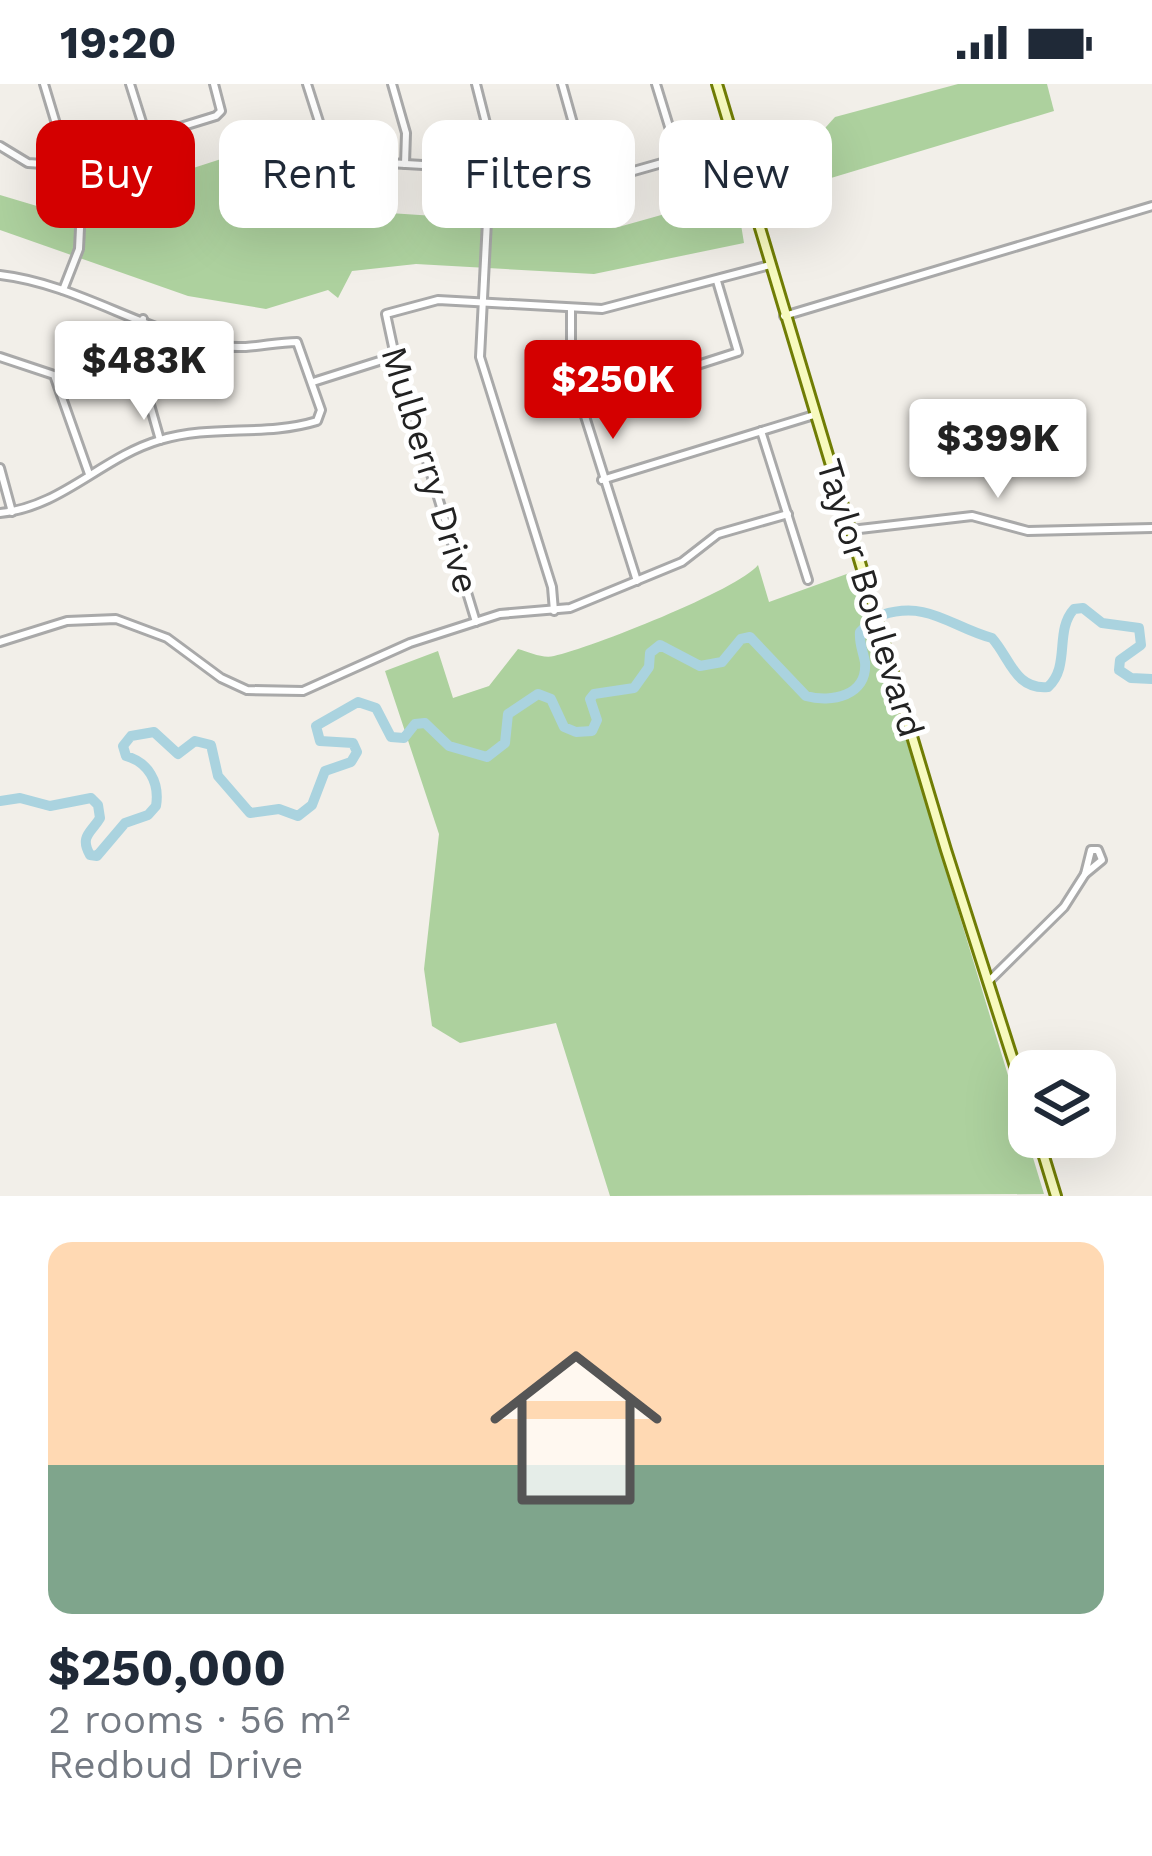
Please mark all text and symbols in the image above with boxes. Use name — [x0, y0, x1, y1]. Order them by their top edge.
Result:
text: 19:20 — [60, 16, 177, 69]
chip: Buy — [36, 120, 195, 228]
chip: Rent — [219, 120, 398, 228]
chip: Filters — [422, 120, 635, 228]
chip: New — [659, 120, 832, 228]
pin: $483K — [60, 321, 228, 423]
text: $483K — [82, 337, 206, 382]
pin: $250K — [529, 340, 697, 442]
street label: Mulberry Drive — [373, 342, 487, 598]
text: $250K — [551, 356, 675, 401]
pin: $399K — [914, 399, 1082, 501]
text: $399K — [936, 415, 1060, 460]
street label: Taylor Boulevard — [808, 454, 932, 742]
map controls — [1008, 1050, 1116, 1158]
button: layers — [1008, 1050, 1116, 1158]
icon: home — [468, 1320, 684, 1536]
text: $250,000 — [48, 1638, 286, 1697]
text: 2 rooms · 56 m² — [48, 1697, 350, 1742]
text: Redbud Drive — [48, 1742, 304, 1787]

